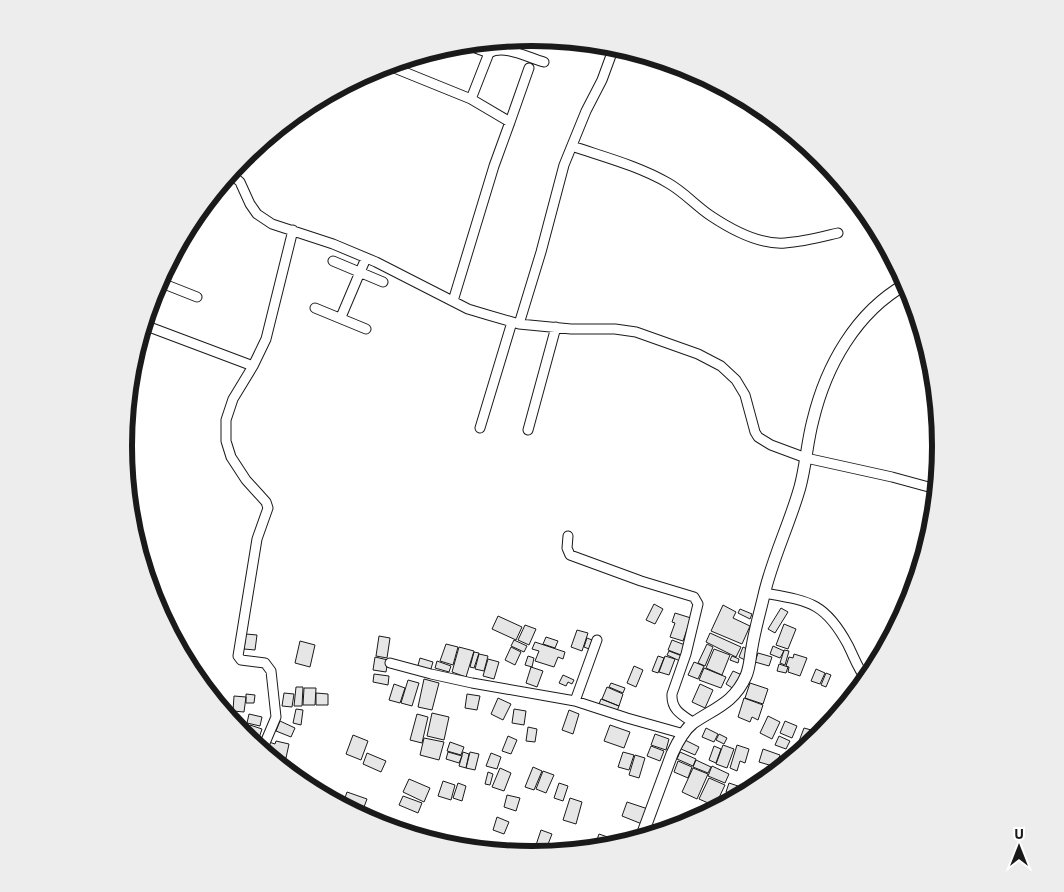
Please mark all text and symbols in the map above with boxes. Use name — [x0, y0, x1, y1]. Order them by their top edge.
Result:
north arrow — [994, 822, 1044, 872]
text: U — [1014, 825, 1024, 843]

